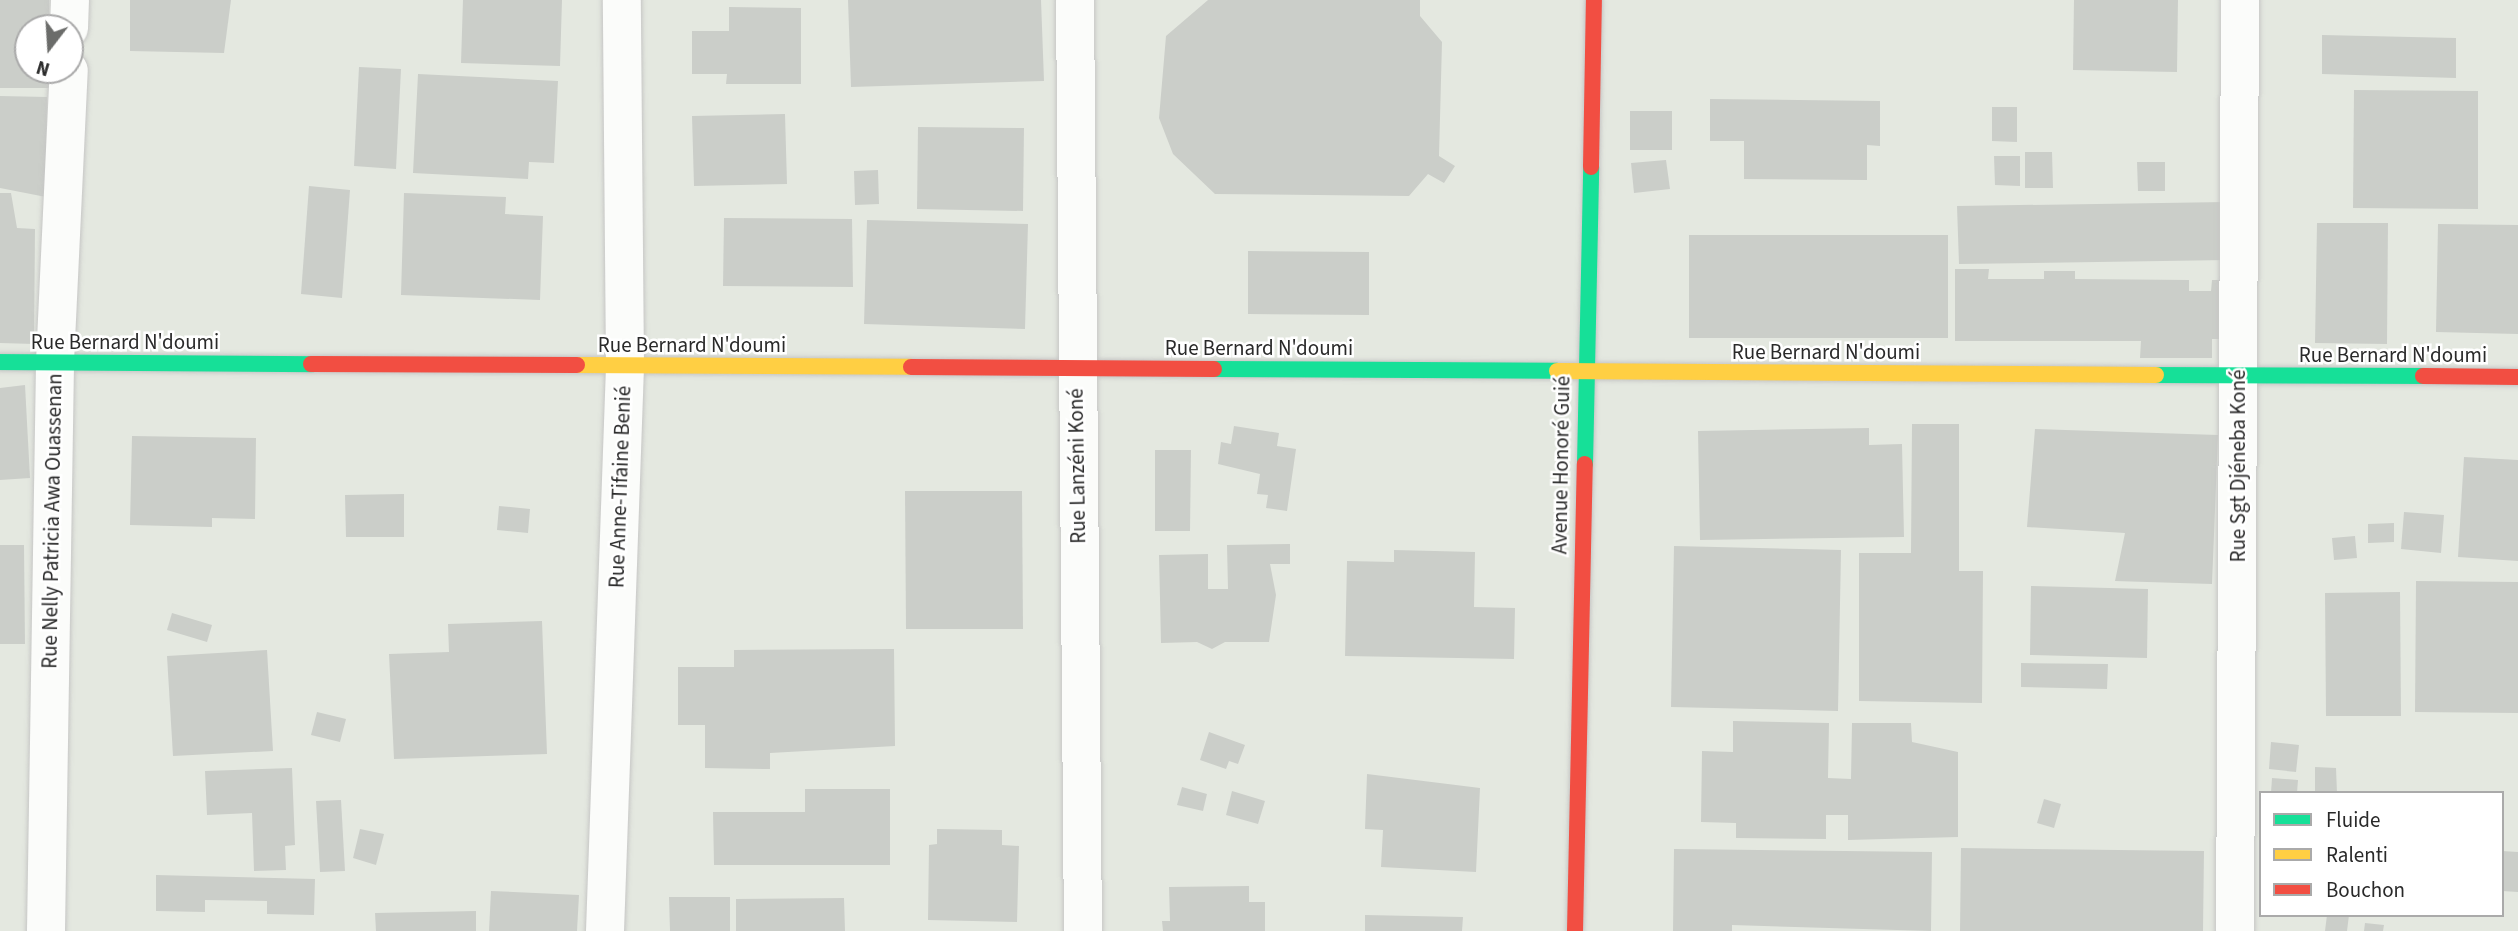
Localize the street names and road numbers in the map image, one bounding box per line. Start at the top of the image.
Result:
street label: Rue Bernard N'doumi [31,329,219,355]
street label: Rue Bernard N'doumi [598,332,786,358]
street label: Rue Bernard N'doumi [1165,335,1353,361]
street label: Rue Bernard N'doumi [1732,339,1920,365]
street label: Rue Bernard N'doumi [2299,342,2487,368]
street label: Rue Sgt Djéneba Koné [2225,370,2251,562]
street label: Rue Nelly Patricia Awa Ouassenan [37,373,67,669]
street label: Avenue Honoré Guié [1547,376,1575,554]
street label: Rue Anne-Tifaine Benié [604,385,636,589]
street label: Rue Lanzéni Koné [1063,388,1091,544]

